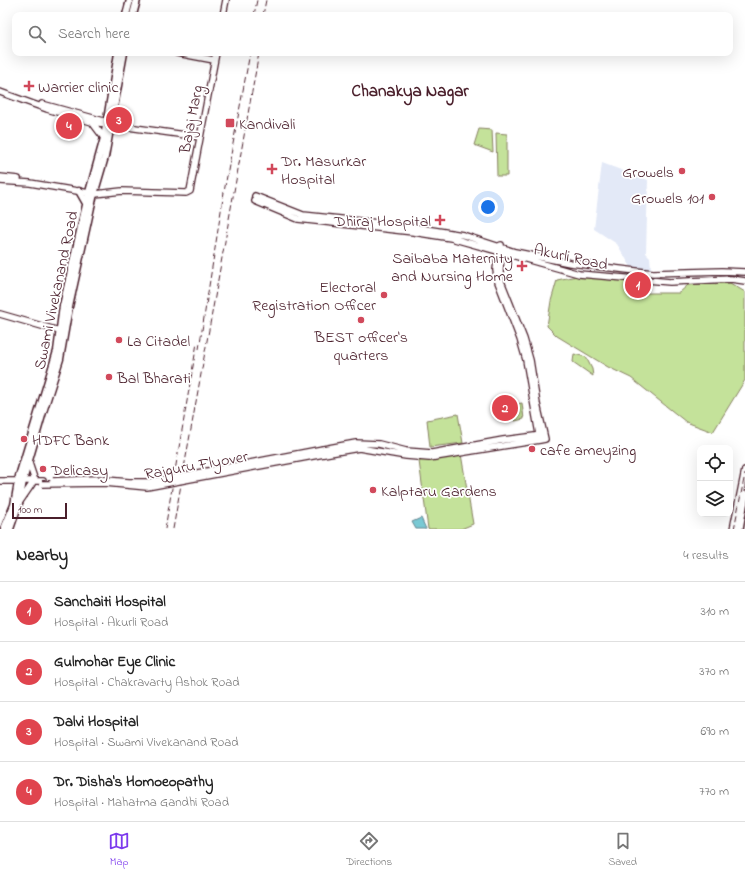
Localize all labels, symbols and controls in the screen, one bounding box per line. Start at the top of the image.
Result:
search box [12,12,733,56]
icon: search [26,23,48,45]
text: Search here [58,23,130,45]
place label: Warrier clinic [38,76,119,100]
district label: Chanakya Nagar [351,79,469,106]
marker: Warrier clinic [23,80,35,92]
street label: Bajaj Marg [173,83,210,157]
pin: 3 [106,105,132,135]
pin: 4 [56,111,82,141]
place label: Kandivali [239,113,296,137]
marker: Kandivali [224,117,236,129]
place label: Dr. Masurkar Hospital [280,150,366,192]
place label: Growels [622,161,674,185]
marker: Dr. Masurkar Hospital [266,163,278,175]
marker: Growels [677,166,687,176]
place label: Growels 101 [631,187,704,211]
marker: Growels 101 [707,192,717,202]
your location [478,197,498,217]
street label: Swami Vivekanand Road [28,209,85,372]
place label: Dhiraj Hospital [333,210,431,234]
marker: Dhiraj Hospital [434,214,446,226]
street label: Akurli Road [531,238,610,278]
place label: Saibaba Maternity and Nursing Home [391,247,514,289]
marker: Saibaba Maternity and Nursing Home [516,260,528,272]
pin: 1 [625,270,651,300]
place label: Electoral Registration Officer [252,276,376,318]
marker: Electoral Registration Officer [379,290,389,300]
marker: BEST officer's quarters [356,315,366,325]
place label: BEST officer's quarters [313,326,408,368]
place label: La Citadel [127,330,190,354]
marker: La Citadel [114,335,124,345]
place label: Bal Bharati [116,367,191,391]
marker: Bal Bharati [104,372,114,382]
pin: 2 [492,393,518,423]
place label: HDFC Bank [32,429,110,453]
marker: HDFC Bank [19,434,29,444]
place label: cafe ameyzing [540,439,636,463]
marker: cafe ameyzing [527,444,537,454]
street label: Rajguru Flyover [143,445,250,487]
map controls [697,445,733,517]
button: locate [697,445,733,481]
place label: Delicasy [50,459,108,483]
marker: Delicasy [38,464,48,474]
place label: Kalptaru Gardens [381,480,497,504]
button: layers [697,481,733,517]
marker: Kalptaru Gardens [368,485,378,495]
scale bar [12,501,67,520]
text: 100 m [18,502,42,518]
text: Nearby [16,543,68,568]
text: 4 results [683,546,729,565]
text: Sanchaiti Hospital [54,591,166,613]
text: 1 [27,602,31,621]
text: 310 m [701,602,729,621]
text: Hospital · Akurli Road [54,613,168,632]
text: Gulmohar Eye Clinic [54,651,175,673]
text: 2 [26,662,32,681]
text: 370 m [699,662,729,681]
text: Hospital · Chakravarty Ashok Road [54,673,240,692]
text: Dalvi Hospital [54,711,139,733]
text: 3 [26,722,32,741]
text: 690 m [700,722,729,741]
text: Hospital · Swami Vivekanand Road [54,733,238,752]
text: Dr. Disha's Homoeopathy [54,771,213,793]
text: 4 [26,782,32,801]
text: 770 m [699,782,729,801]
text: Hospital · Mahatma Gandhi Road [54,793,229,812]
tab: Map [108,830,130,870]
tab: Directions [346,830,392,870]
tab: Saved [608,830,637,870]

